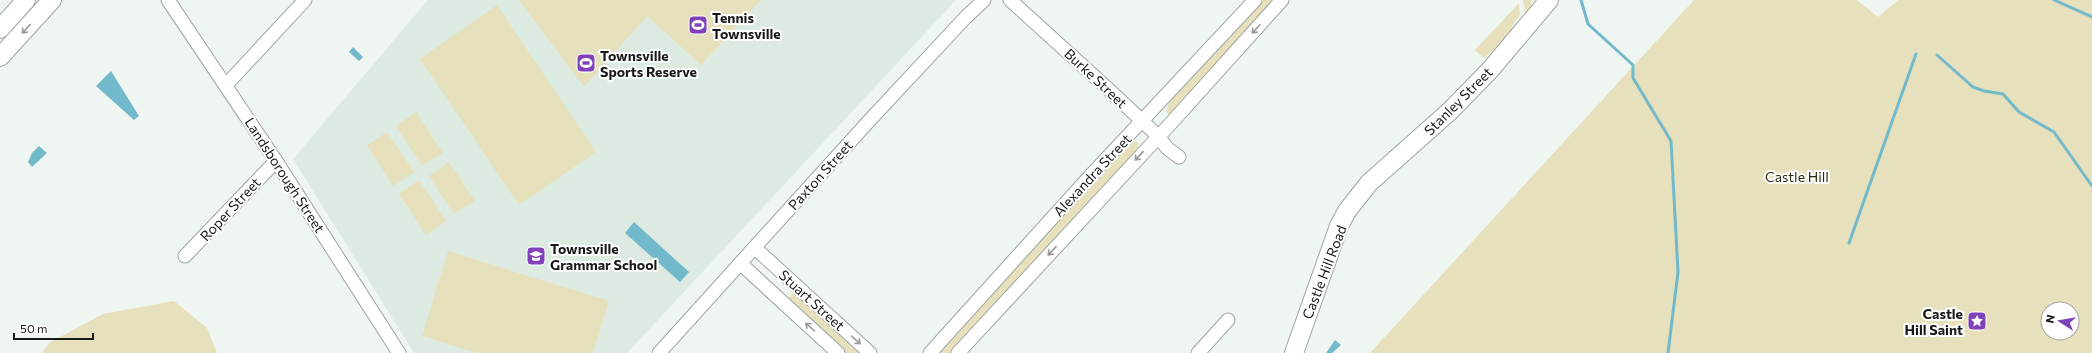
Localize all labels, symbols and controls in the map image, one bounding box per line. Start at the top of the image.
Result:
place label: Tennis Townsville [712,9,781,42]
sports icon: Tennis Townsville [687,14,709,36]
one-way arrow [21,24,31,34]
one-way arrow [1251,24,1260,34]
street label: Burke Street [1061,45,1131,111]
place label: Townsville Sports Reserve [600,47,697,80]
sports icon: Townsville Sports Reserve [575,52,597,74]
street label: Stanley Street [1420,63,1496,139]
street label: Landsborough Street [241,114,329,236]
street label: Alexandra Street [1049,130,1135,220]
street label: Paxton Street [784,136,856,213]
one-way arrow [1135,150,1144,161]
park label: Castle Hill [1765,168,1829,185]
street label: Roper Street [196,173,264,244]
street label: Castle Hill Road [1298,223,1350,321]
place label: Townsville Grammar School [550,240,657,273]
school or university icon: Townsville Grammar School [525,245,547,267]
one-way arrow [1047,246,1056,257]
street label: Stuart Street [776,266,849,334]
north arrow [2040,301,2080,341]
place label: Castle Hill Saint [1905,305,1963,338]
place icon: Castle Hill Saint [1966,310,1988,332]
text: N [2043,313,2057,324]
scale bar [14,315,93,341]
text: 50 m [20,321,48,335]
one-way arrow [804,322,815,331]
one-way arrow [851,335,861,345]

